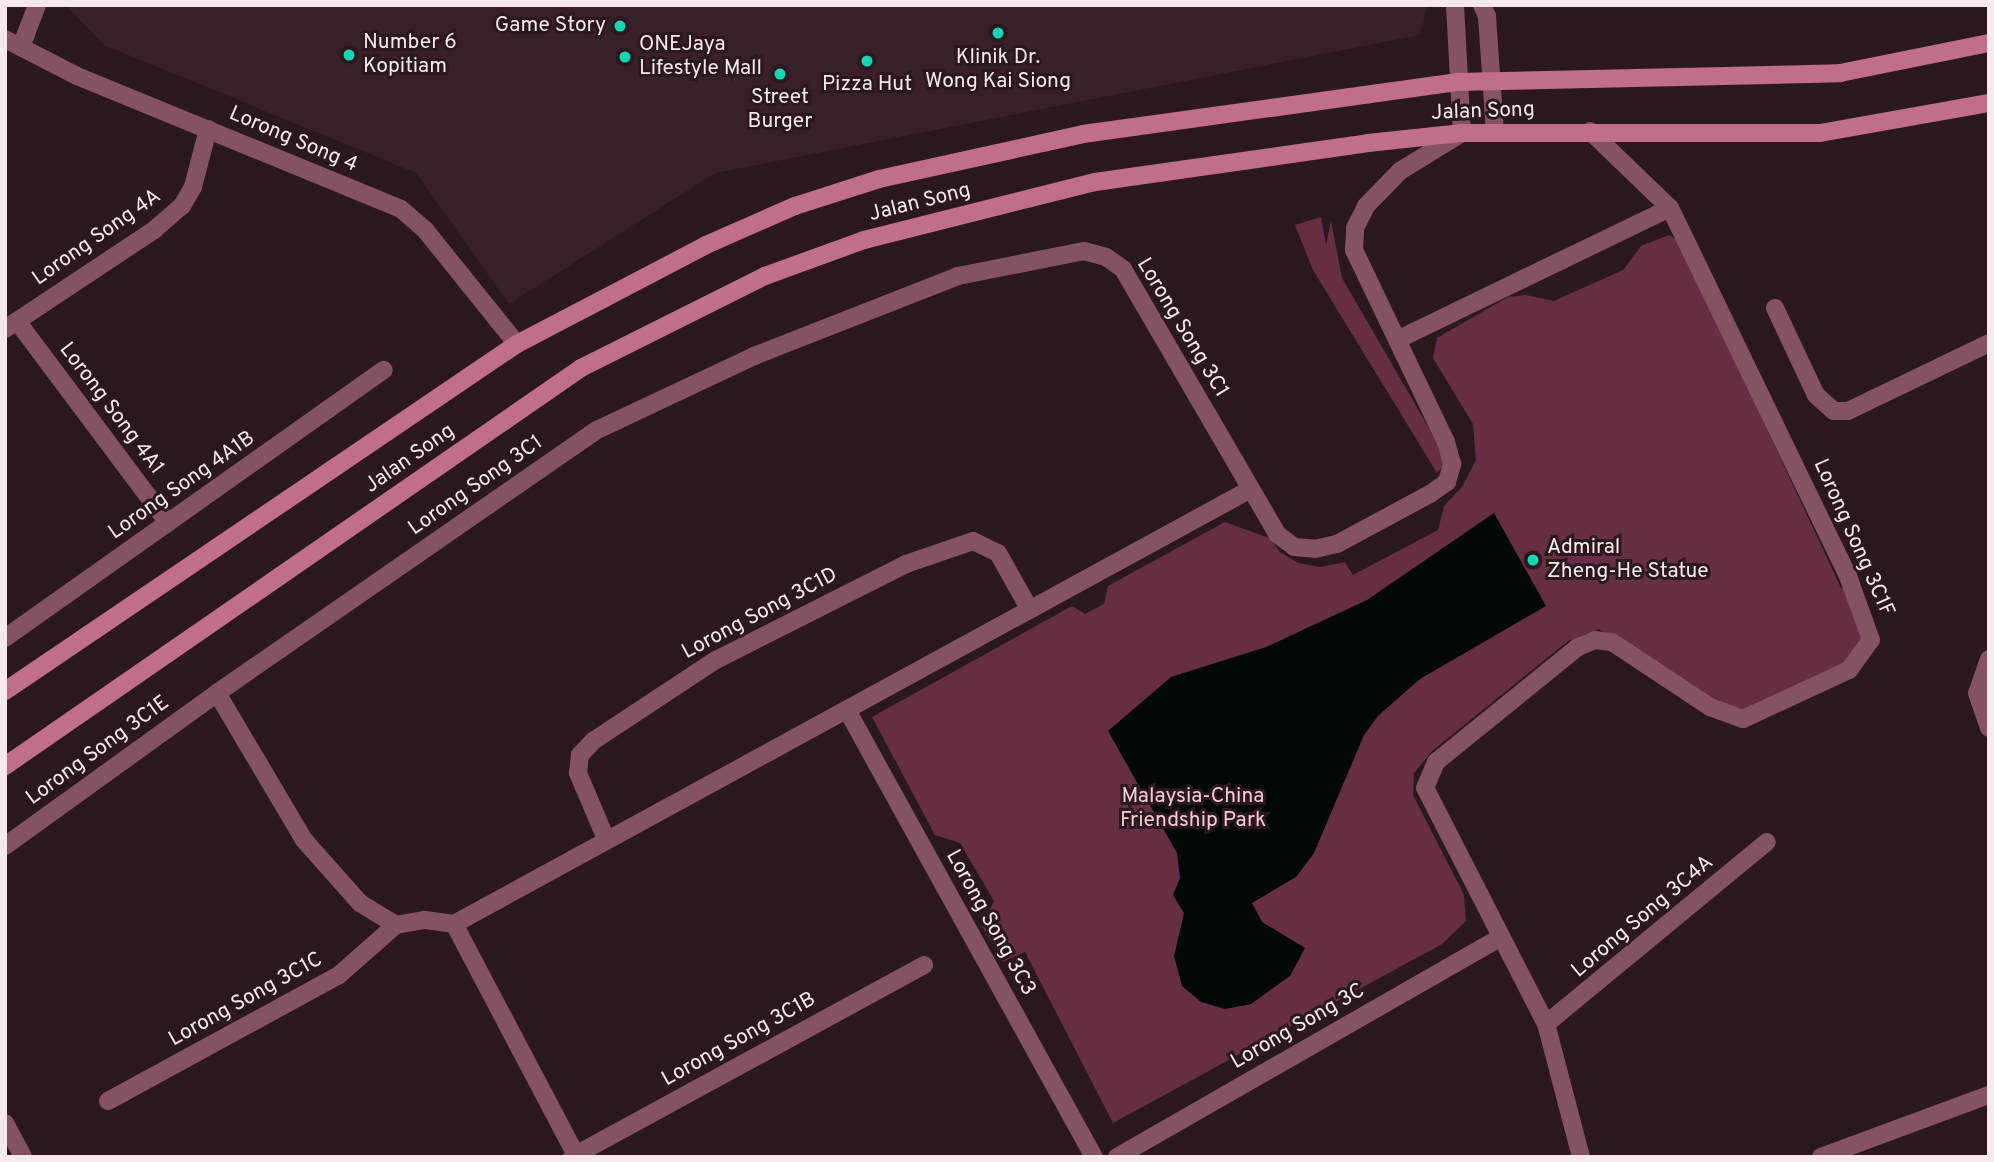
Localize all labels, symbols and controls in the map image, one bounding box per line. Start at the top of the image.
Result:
place label: Game Story [495,13,606,39]
marker: Game Story [612,18,628,34]
marker: Klinik Dr. Wong Kai Siong [988,23,1008,43]
place label: Number 6 Kopitiam [363,30,457,80]
place label: ONEJaya Lifestyle Mall [639,32,762,82]
place label: Klinik Dr. Wong Kai Siong [925,45,1071,95]
marker: Number 6 Kopitiam [341,47,357,63]
marker: ONEJaya Lifestyle Mall [617,49,633,65]
marker: Pizza Hut [859,53,875,69]
marker: Street Burger [772,66,788,82]
place label: Pizza Hut [822,72,912,98]
place label: Street Burger [748,85,812,135]
street label: Jalan Song [1431,98,1535,126]
street label: Lorong Song 4 [225,102,361,178]
street label: Jalan Song [867,178,973,228]
street label: Lorong Song 4A [28,184,166,292]
street label: Lorong Song 3C1 [1130,254,1234,402]
street label: Lorong Song 4A1 [53,338,169,480]
street label: Jalan Song [360,419,460,499]
street label: Lorong Song 4A1B [104,426,260,546]
street label: Lorong Song 3C1 [404,430,548,542]
street label: Lorong Song 3C1F [1807,455,1899,621]
place label: Admiral Zheng-He Statue [1547,535,1709,585]
marker: Admiral Zheng-He Statue [1525,552,1541,568]
street label: Lorong Song 3C1D [678,562,842,666]
street label: Lorong Song 3C1E [22,691,174,811]
park label: Malaysia-China Friendship Park [1120,784,1266,834]
street label: Lorong Song 3C3 [939,846,1041,1000]
street label: Lorong Song 3C4A [1567,850,1719,984]
street label: Lorong Song 3C1C [165,947,327,1053]
street label: Lorong Song 3C [1227,979,1369,1075]
street label: Lorong Song 3C1B [658,987,820,1093]

